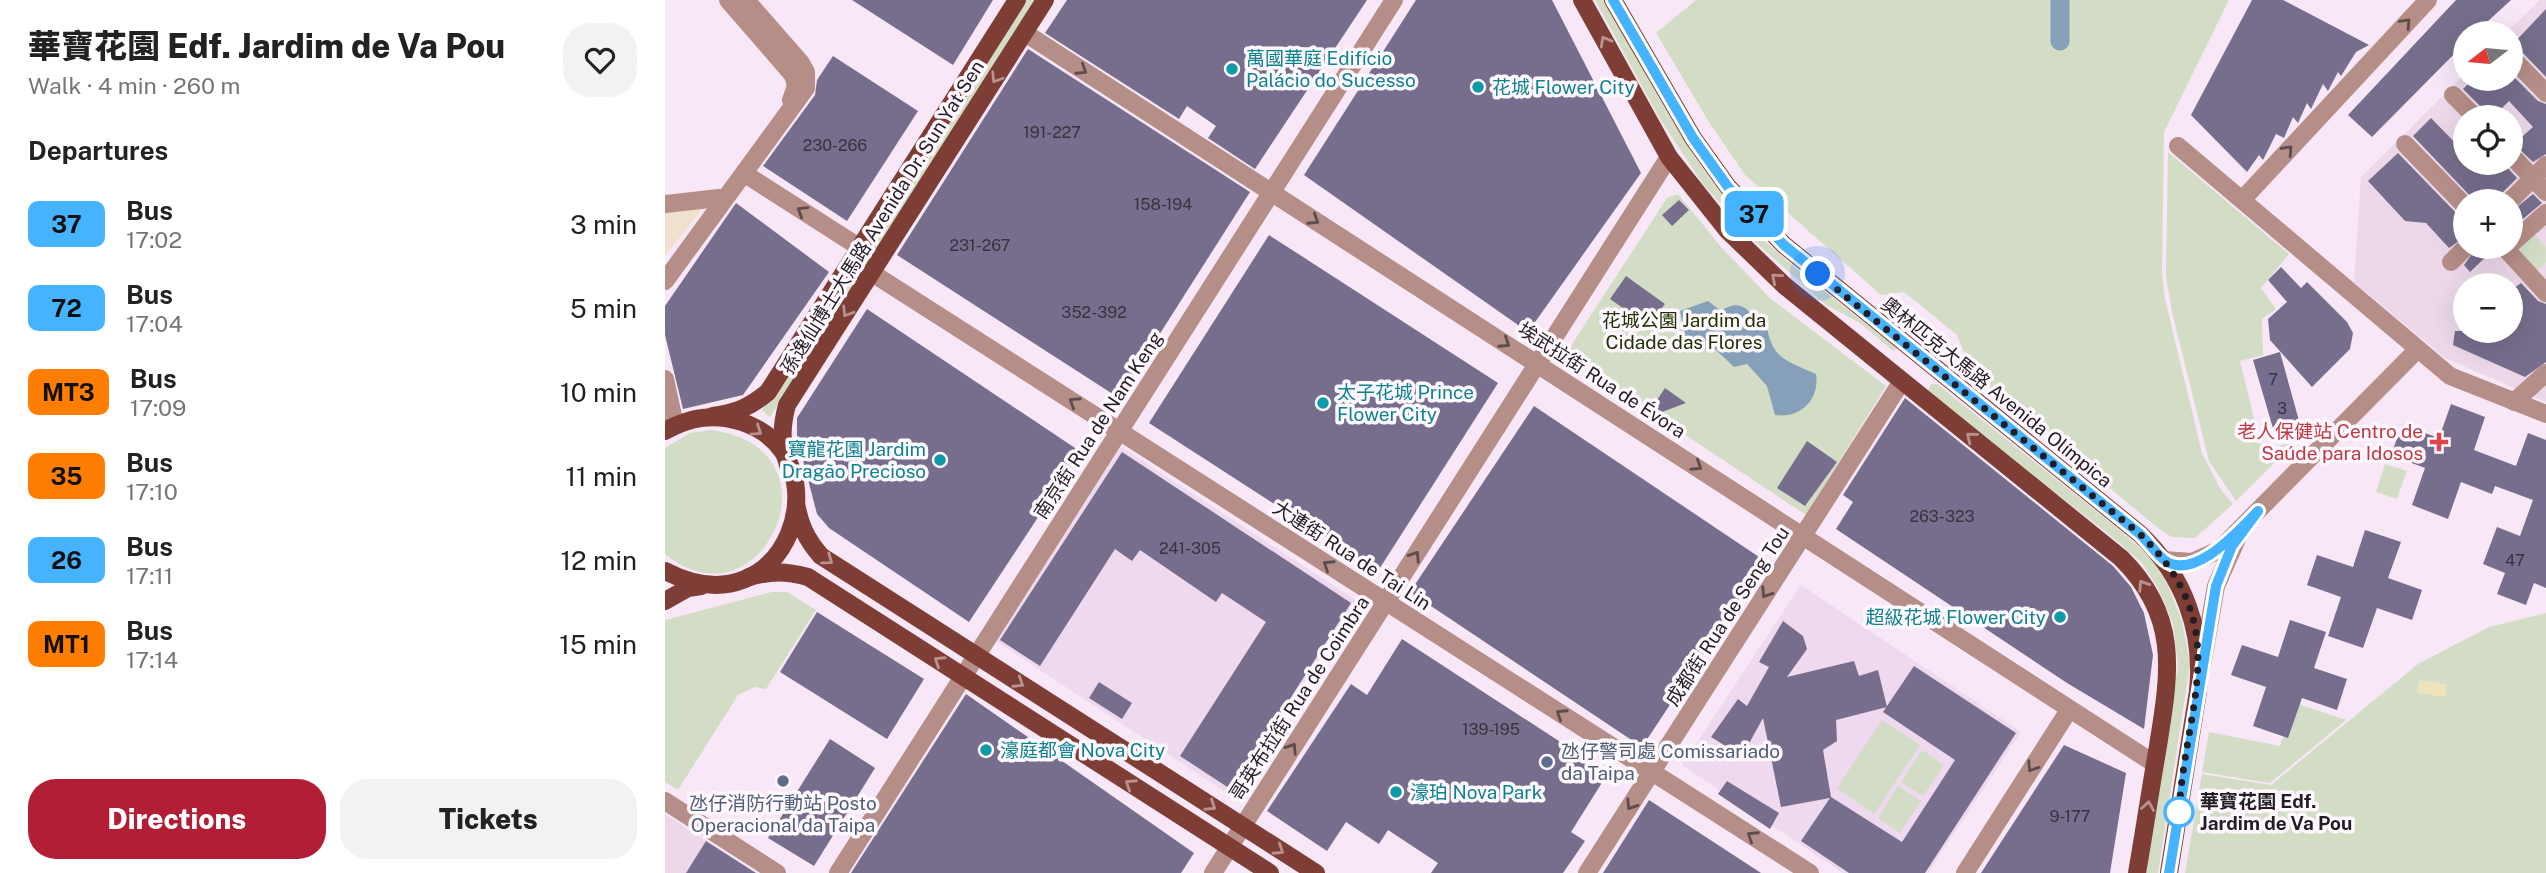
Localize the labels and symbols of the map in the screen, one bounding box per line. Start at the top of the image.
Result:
one-way arrow [2398,18,2410,31]
north arrow [2453,21,2523,91]
one-way arrow [1599,36,1613,49]
place label: 萬國華庭 Edifício Palácio do Sucesso [1246,47,1416,91]
street label: 孫逸仙博士大馬路 Avenida Dr. Sun Yat Sen [776,56,988,378]
one-way arrow [1074,61,1087,74]
marker: 萬國華庭 Edifício Palácio do Sucesso [1224,61,1240,77]
one-way arrow [991,71,1004,84]
place label: 花城 Flower City [1492,76,1635,98]
marker: 花城 Flower City [1470,79,1486,95]
house number: 191-227 [1023,123,1081,142]
house number: 230-266 [803,136,867,155]
one-way arrow [2280,146,2293,159]
line badge: 37 [1723,191,1785,237]
house number: 158-194 [1134,195,1192,214]
one-way arrow [797,206,810,219]
one-way arrow [1306,211,1319,224]
house number: 231-267 [950,236,1010,255]
your location [1800,256,1835,291]
one-way arrow [1771,274,1784,286]
street label: 奧林匹克大馬路 Avenida Olímpica [1878,292,2116,492]
house number: 352-392 [1061,303,1127,322]
one-way arrow [843,304,856,317]
park label: 花城公園 Jardim da Cidade das Flores [1602,309,1766,353]
street label: 埃武拉街 Rua de Évora [1514,318,1690,442]
street label: 南京街 Rua de Nam Keng [1029,327,1167,523]
one-way arrow [1498,335,1511,348]
house number: 7 [2268,370,2278,389]
place label: 太子花城 Prince Flower City [1337,381,1474,425]
marker: 太子花城 Prince Flower City [1315,395,1331,411]
one-way arrow [1069,398,1082,411]
house number: 3 [2277,399,2287,418]
place label: 老人保健站 Centro de Saúde para Idosos [2237,420,2423,464]
one-way arrow [749,422,762,435]
marker: 老人保健站 Centro de Saúde para Idosos [2429,432,2449,452]
one-way arrow [1967,433,1980,445]
place label: 寶龍花園 Jardim Dragão Precioso [782,438,926,482]
marker: 寶龍花園 Jardim Dragão Precioso [932,452,948,468]
one-way arrow [1689,457,1702,470]
street label: 大連街 Rua de Tai Lin [1269,496,1435,614]
house number: 263-323 [1909,507,1975,526]
street label: 成都街 Rua de Seng Tou [1661,522,1793,710]
house number: 241-305 [1159,539,1221,558]
one-way arrow [1406,551,1419,564]
house number: 47 [2505,551,2525,570]
one-way arrow [820,552,833,564]
one-way arrow [1322,560,1335,573]
one-way arrow [2139,580,2152,593]
one-way arrow [1762,585,1775,598]
street label: 哥英布拉街 Rua de Coimbra [1225,592,1373,804]
place label: 超級花城 Flower City [1865,606,2046,628]
marker: 超級花城 Flower City [2052,609,2068,625]
one-way arrow [933,656,946,669]
one-way arrow [1011,675,1024,687]
one-way arrow [1555,709,1568,722]
house number: 139-195 [1462,720,1520,739]
place label: 濠庭都會 Nova City [1000,739,1165,761]
place label: 氹仔警司處 Comissariado da Taipa [1561,740,1780,784]
marker: 濠庭都會 Nova City [978,742,994,758]
one-way arrow [1284,743,1297,756]
marker: 氹仔警司處 Comissariado da Taipa [1539,754,1555,770]
one-way arrow [2028,760,2041,773]
marker: 氹仔消防行動站 Posto Operacional da Taipa [775,773,791,789]
one-way arrow [1125,779,1138,792]
place label: 濠珀 Nova Park [1410,781,1543,803]
marker: 濠珀 Nova Park [1388,784,1404,800]
place label: 華寶花園 Edf. Jardim de Va Pou [2200,790,2352,834]
place label: 氹仔消防行動站 Posto Operacional da Taipa [689,792,877,836]
one-way arrow [1203,797,1216,810]
marker: 華寶花園 Edf. Jardim de Va Pou [2164,797,2194,827]
one-way arrow [1626,798,1639,811]
one-way arrow [2140,800,2155,812]
house number: 9-177 [2050,807,2090,826]
one-way arrow [1747,832,1760,845]
one-way arrow [1271,841,1284,854]

